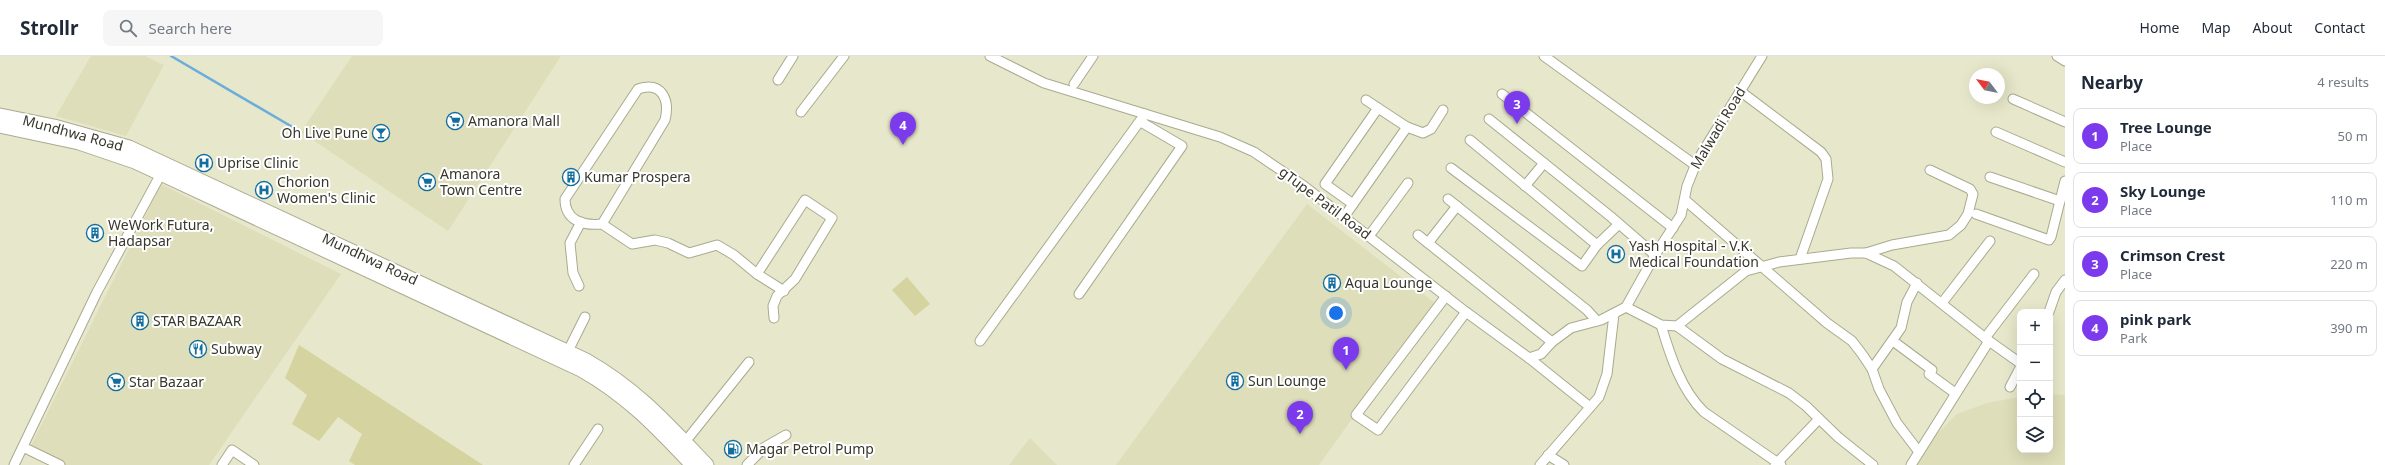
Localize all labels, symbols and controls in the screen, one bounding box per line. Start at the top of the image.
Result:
search box [103,10,383,46]
text: Strollr [20,15,79,41]
icon: search [117,17,139,39]
text: Search here [149,18,232,38]
text: Home [2140,18,2179,37]
text: Map [2201,18,2231,37]
text: About [2253,18,2292,37]
text: Contact [2314,18,2365,37]
north arrow [1969,68,2005,104]
text: Nearby [2081,71,2143,94]
text: 4 results [2317,73,2369,91]
street label: Malwadi Road [1686,83,1750,172]
pin: 3 [1504,91,1530,124]
street label: Mundhwa Road [21,110,126,155]
supermarket icon: Amanora Mall [445,111,465,131]
place label: Amanora Mall [468,111,560,130]
pin: 4 [890,112,916,145]
text: Tree Lounge [2120,117,2212,137]
place label: Oh Live Pune [282,123,368,142]
bar icon: Oh Live Pune [371,123,391,143]
text: 1 [2091,127,2099,145]
text: 50 m [2338,127,2368,145]
text: Place [2120,137,2152,155]
hospital icon: Uprise Clinic [194,153,214,173]
place label: Uprise Clinic [217,153,299,172]
street label: gTupe Patil Road [1276,162,1375,243]
place label: Amanora Town Centre [440,164,522,199]
building icon: Kumar Prospera [561,167,581,187]
place label: Kumar Prospera [584,167,691,186]
place label: Chorion Women's Clinic [277,172,376,207]
supermarket icon: Amanora Town Centre [417,172,437,192]
hospital icon: Chorion Women's Clinic [254,180,274,200]
text: Sky Lounge [2120,181,2206,201]
text: 2 [2091,191,2099,209]
text: 110 m [2330,191,2368,209]
text: Place [2120,201,2152,219]
place label: WeWork Futura, Hadapsar [108,215,213,250]
building icon: WeWork Futura, Hadapsar [85,223,105,243]
street label: Mundhwa Road [319,228,421,289]
place label: Yash Hospital - V.K. Medical Foundation [1629,236,1759,271]
hospital icon: Yash Hospital - V.K. Medical Foundation [1606,244,1626,264]
text: Crimson Crest [2120,245,2225,265]
text: 3 [2091,255,2099,273]
text: 220 m [2330,255,2368,273]
text: Place [2120,265,2152,283]
building icon: Aqua Lounge [1322,273,1342,293]
place label: Aqua Lounge [1345,273,1432,292]
your location [1326,303,1346,323]
map controls [2017,309,2053,453]
button: + [2017,309,2053,345]
text: pink park [2120,309,2191,329]
building icon: STAR BAZAAR [130,311,150,331]
place label: STAR BAZAAR [153,311,242,330]
text: 4 [2091,319,2099,337]
text: 390 m [2330,319,2368,337]
text: Park [2120,329,2147,347]
pin: 1 [1333,337,1359,370]
restaurant icon: Subway [188,339,208,359]
place label: Subway [211,339,263,358]
button: − [2017,345,2053,381]
building icon: Sun Lounge [1225,371,1245,391]
place label: Sun Lounge [1248,371,1326,390]
supermarket icon: Star Bazaar [106,372,126,392]
place label: Star Bazaar [129,372,204,391]
button: locate [2017,381,2053,417]
pin: 2 [1287,401,1313,434]
button: layers [2017,417,2053,453]
fuel station icon: Magar Petrol Pump [723,439,743,459]
place label: Magar Petrol Pump [746,439,874,458]

